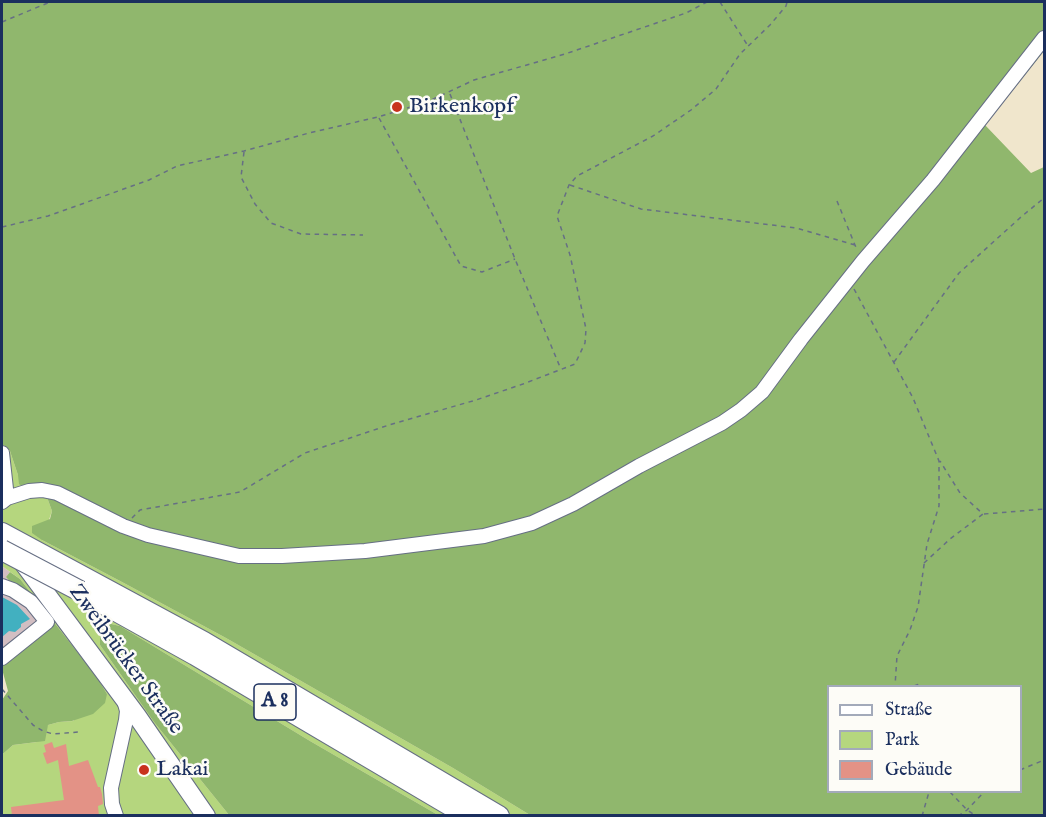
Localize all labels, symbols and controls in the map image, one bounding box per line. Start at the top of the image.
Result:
place label: Birkenkopf [409,94,514,120]
marker: Birkenkopf [390,100,404,114]
street label: Zweibrücker Straße [62,580,188,740]
road number: A 8 [254,684,296,720]
legend [827,685,1022,793]
text: Straße [885,699,932,722]
text: Park [885,729,919,752]
place label: Lakai [156,757,208,783]
text: Gebäude [885,759,952,782]
marker: Lakai [137,763,151,777]

